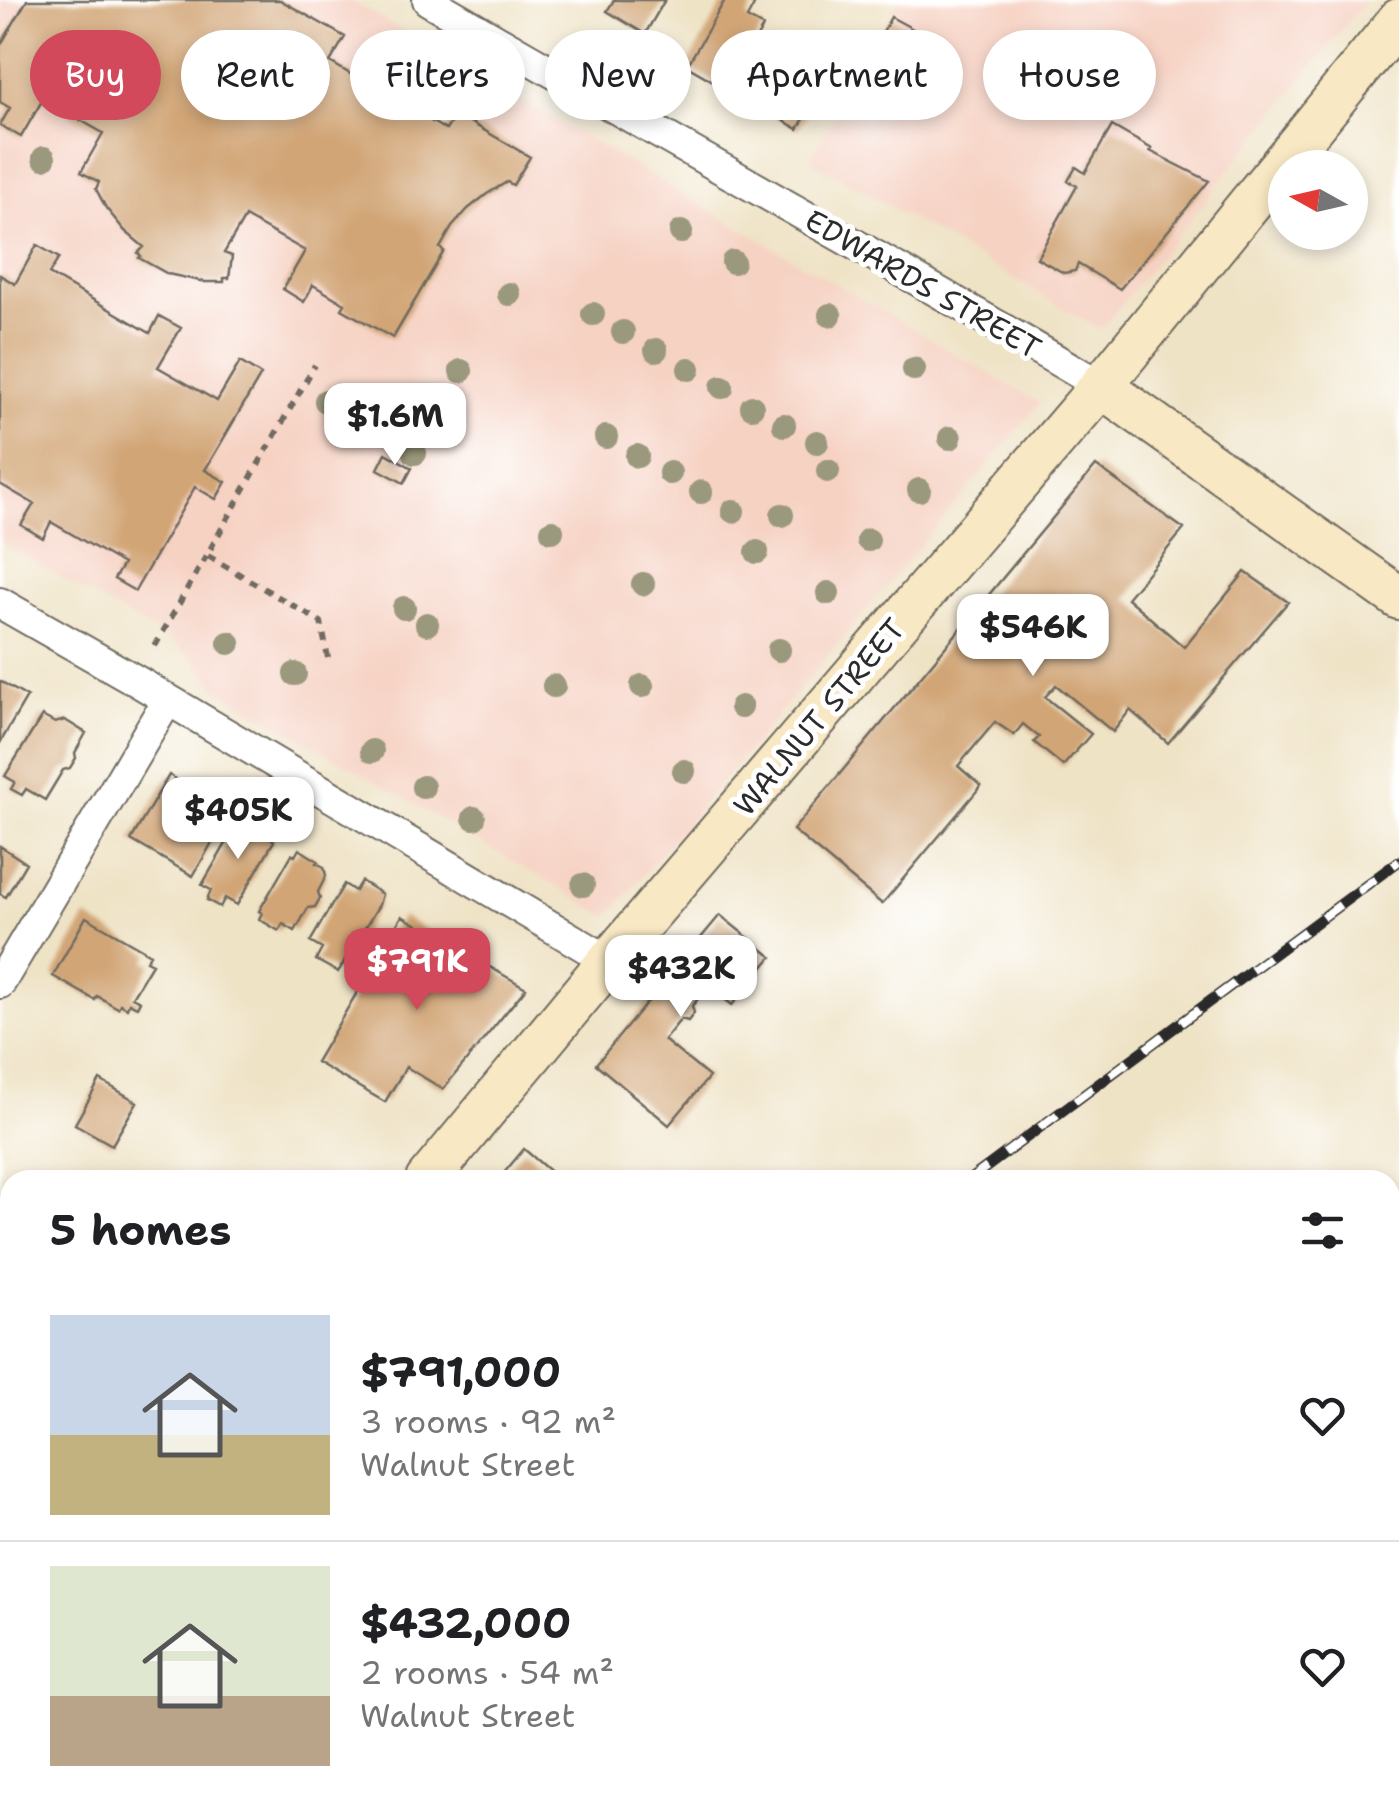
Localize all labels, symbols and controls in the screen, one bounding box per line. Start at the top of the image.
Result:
chip: Buy [30,30,161,120]
chip: Rent [181,30,330,120]
chip: Filters [350,30,525,120]
chip: New [545,30,691,120]
chip: Apartment [711,30,963,120]
chip: House [983,30,1156,120]
north arrow [1268,150,1368,250]
map controls [1268,150,1368,250]
street label: EDWARDS STREET [797,200,1049,368]
pin: $1.6M [325,383,465,468]
text: $1.6M [346,394,444,437]
pin: $546K [963,594,1103,679]
text: $546K [979,605,1087,648]
street label: WALNUT STREET [724,609,914,825]
pin: $405K [168,777,308,862]
text: $405K [184,788,292,831]
pin: $791K [347,928,487,1013]
pin: $432K [611,935,751,1020]
text: $791K [366,939,468,982]
text: $432K [627,946,735,989]
text: 5 homes [50,1202,231,1258]
icon: filters [1295,1203,1350,1258]
text: $791,000 [360,1344,561,1400]
icon: home [130,1355,250,1475]
icon: heart [1295,1388,1350,1443]
text: 3 rooms · 92 m² [360,1400,616,1443]
text: Walnut Street [360,1443,575,1486]
text: $432,000 [360,1595,571,1651]
icon: home [130,1606,250,1726]
icon: heart [1295,1639,1350,1694]
text: 2 rooms · 54 m² [360,1651,614,1694]
text: Walnut Street [360,1694,575,1737]

